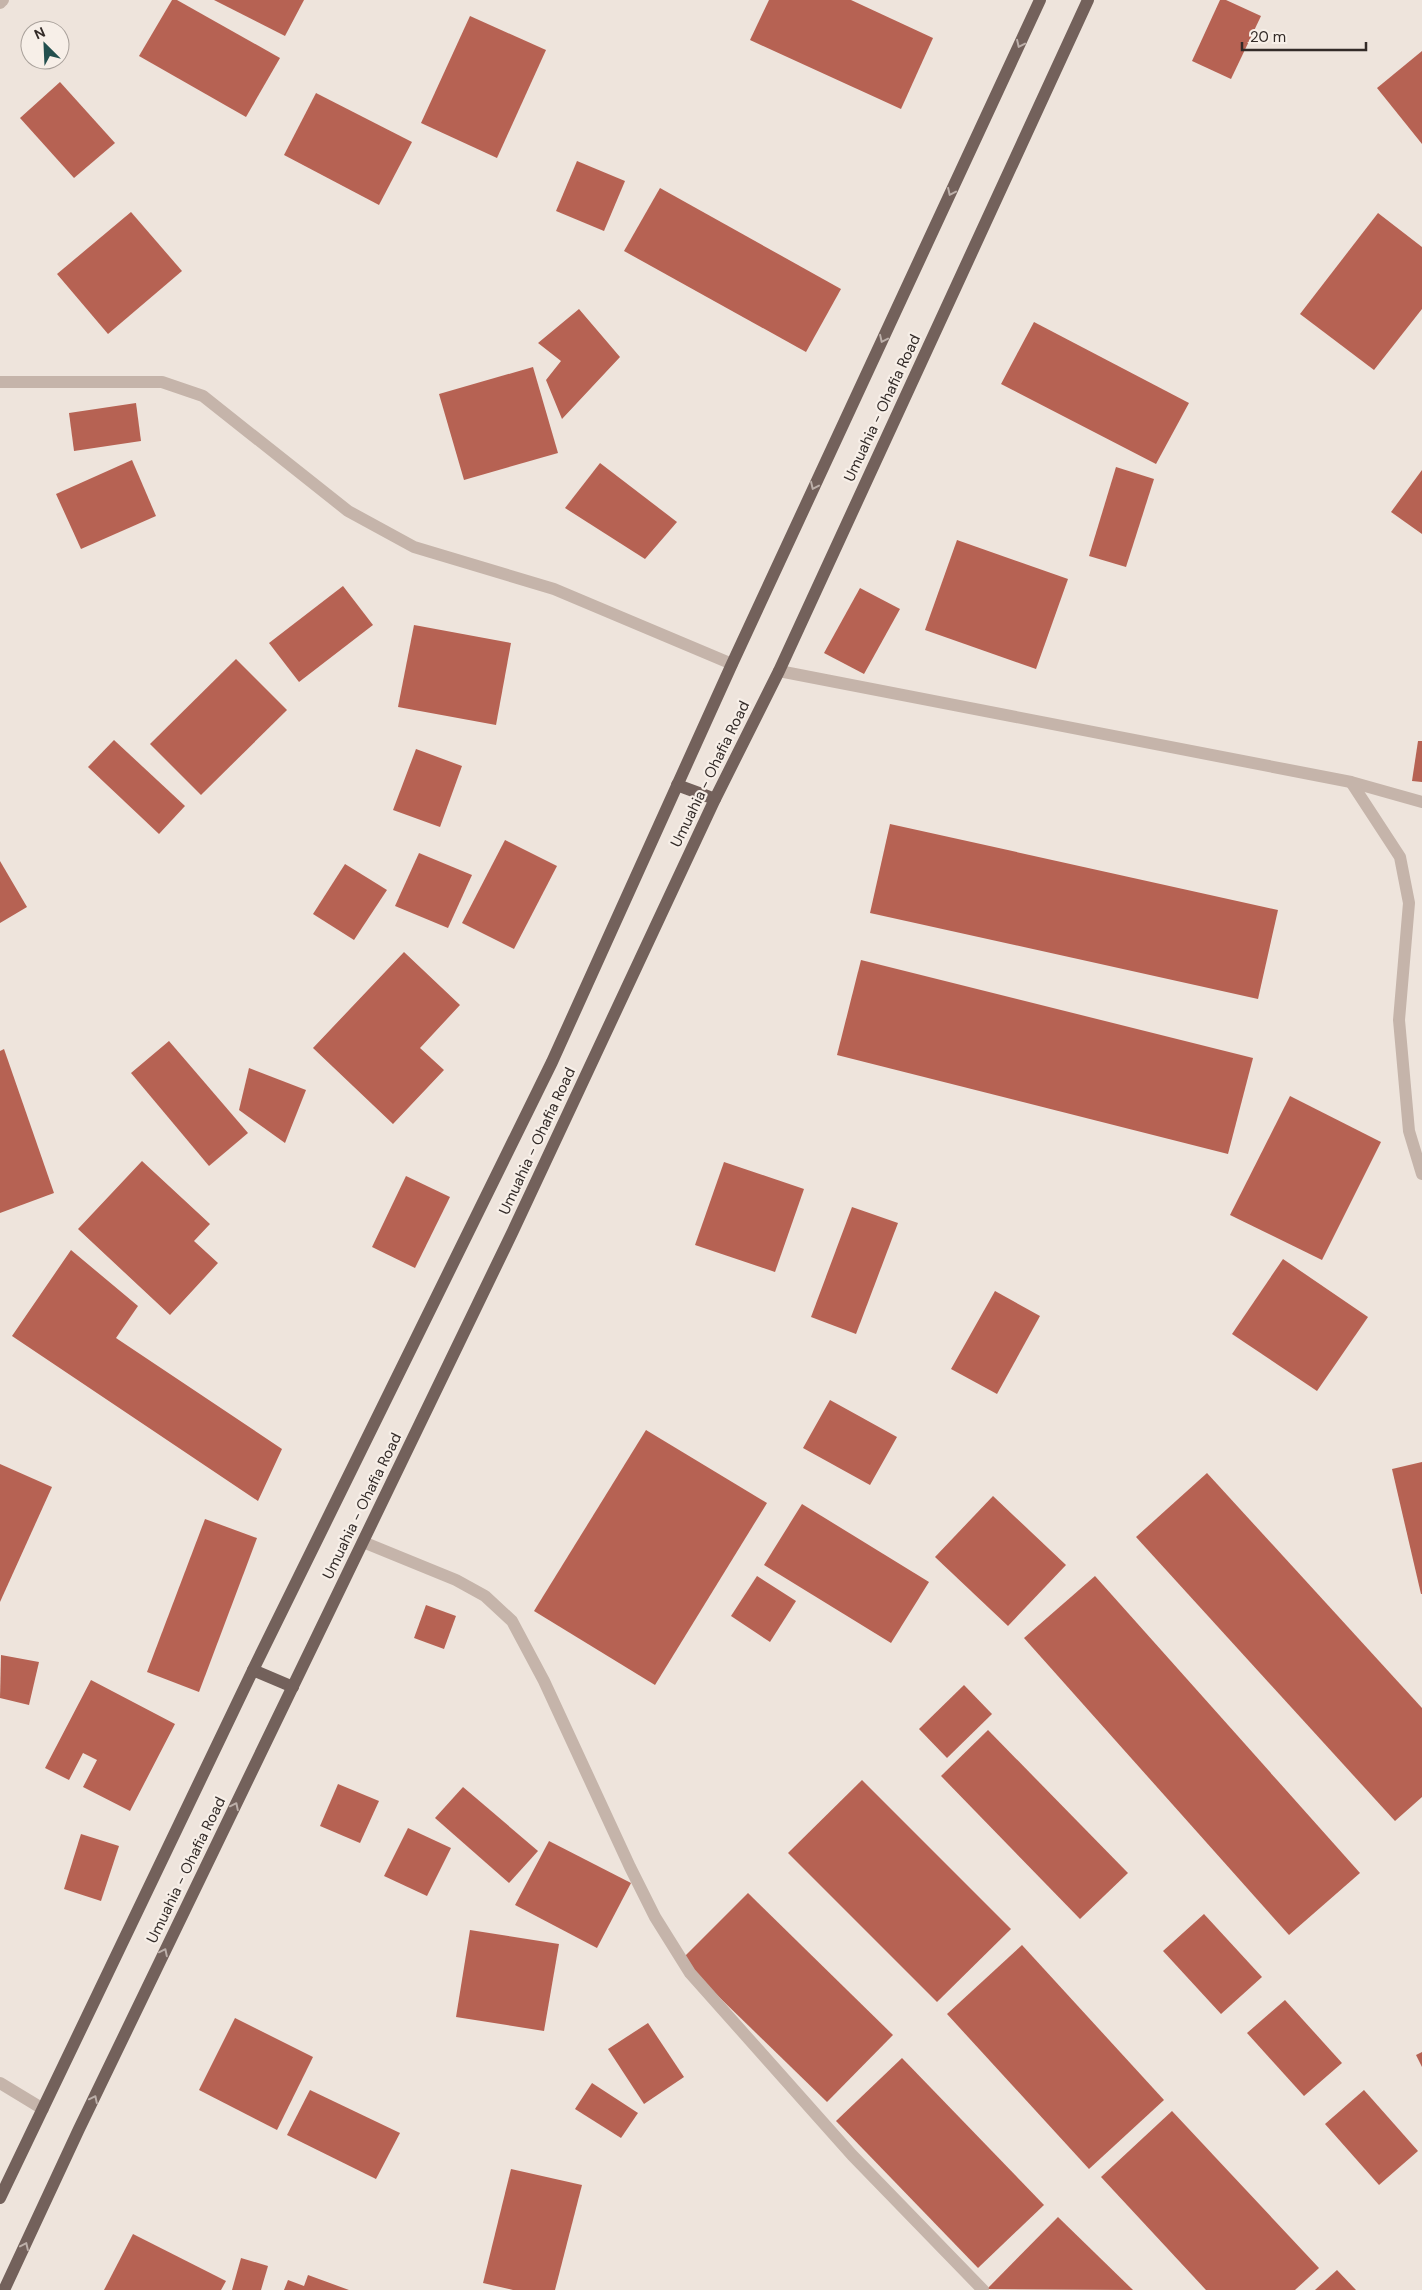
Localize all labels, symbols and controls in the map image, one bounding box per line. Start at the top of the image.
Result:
north arrow [20,20,70,70]
scale bar [1242,20,1366,52]
text: N [31,23,48,43]
text: 20 m [1250,27,1286,47]
one-way arrow [1015,39,1026,48]
one-way arrow [947,187,957,196]
street label: Umuahia - Ohafia Road [839,331,925,485]
one-way arrow [878,334,889,343]
one-way arrow [810,481,821,490]
street label: Umuahia - Ohafia Road [666,698,754,850]
street label: Umuahia - Ohafia Road [494,1064,580,1218]
street label: Umuahia - Ohafia Road [318,1430,406,1582]
street label: Umuahia - Ohafia Road [142,1794,230,1946]
one-way arrow [229,1802,239,1811]
one-way arrow [158,1948,169,1957]
one-way arrow [88,2095,98,2104]
one-way arrow [19,2242,29,2251]

